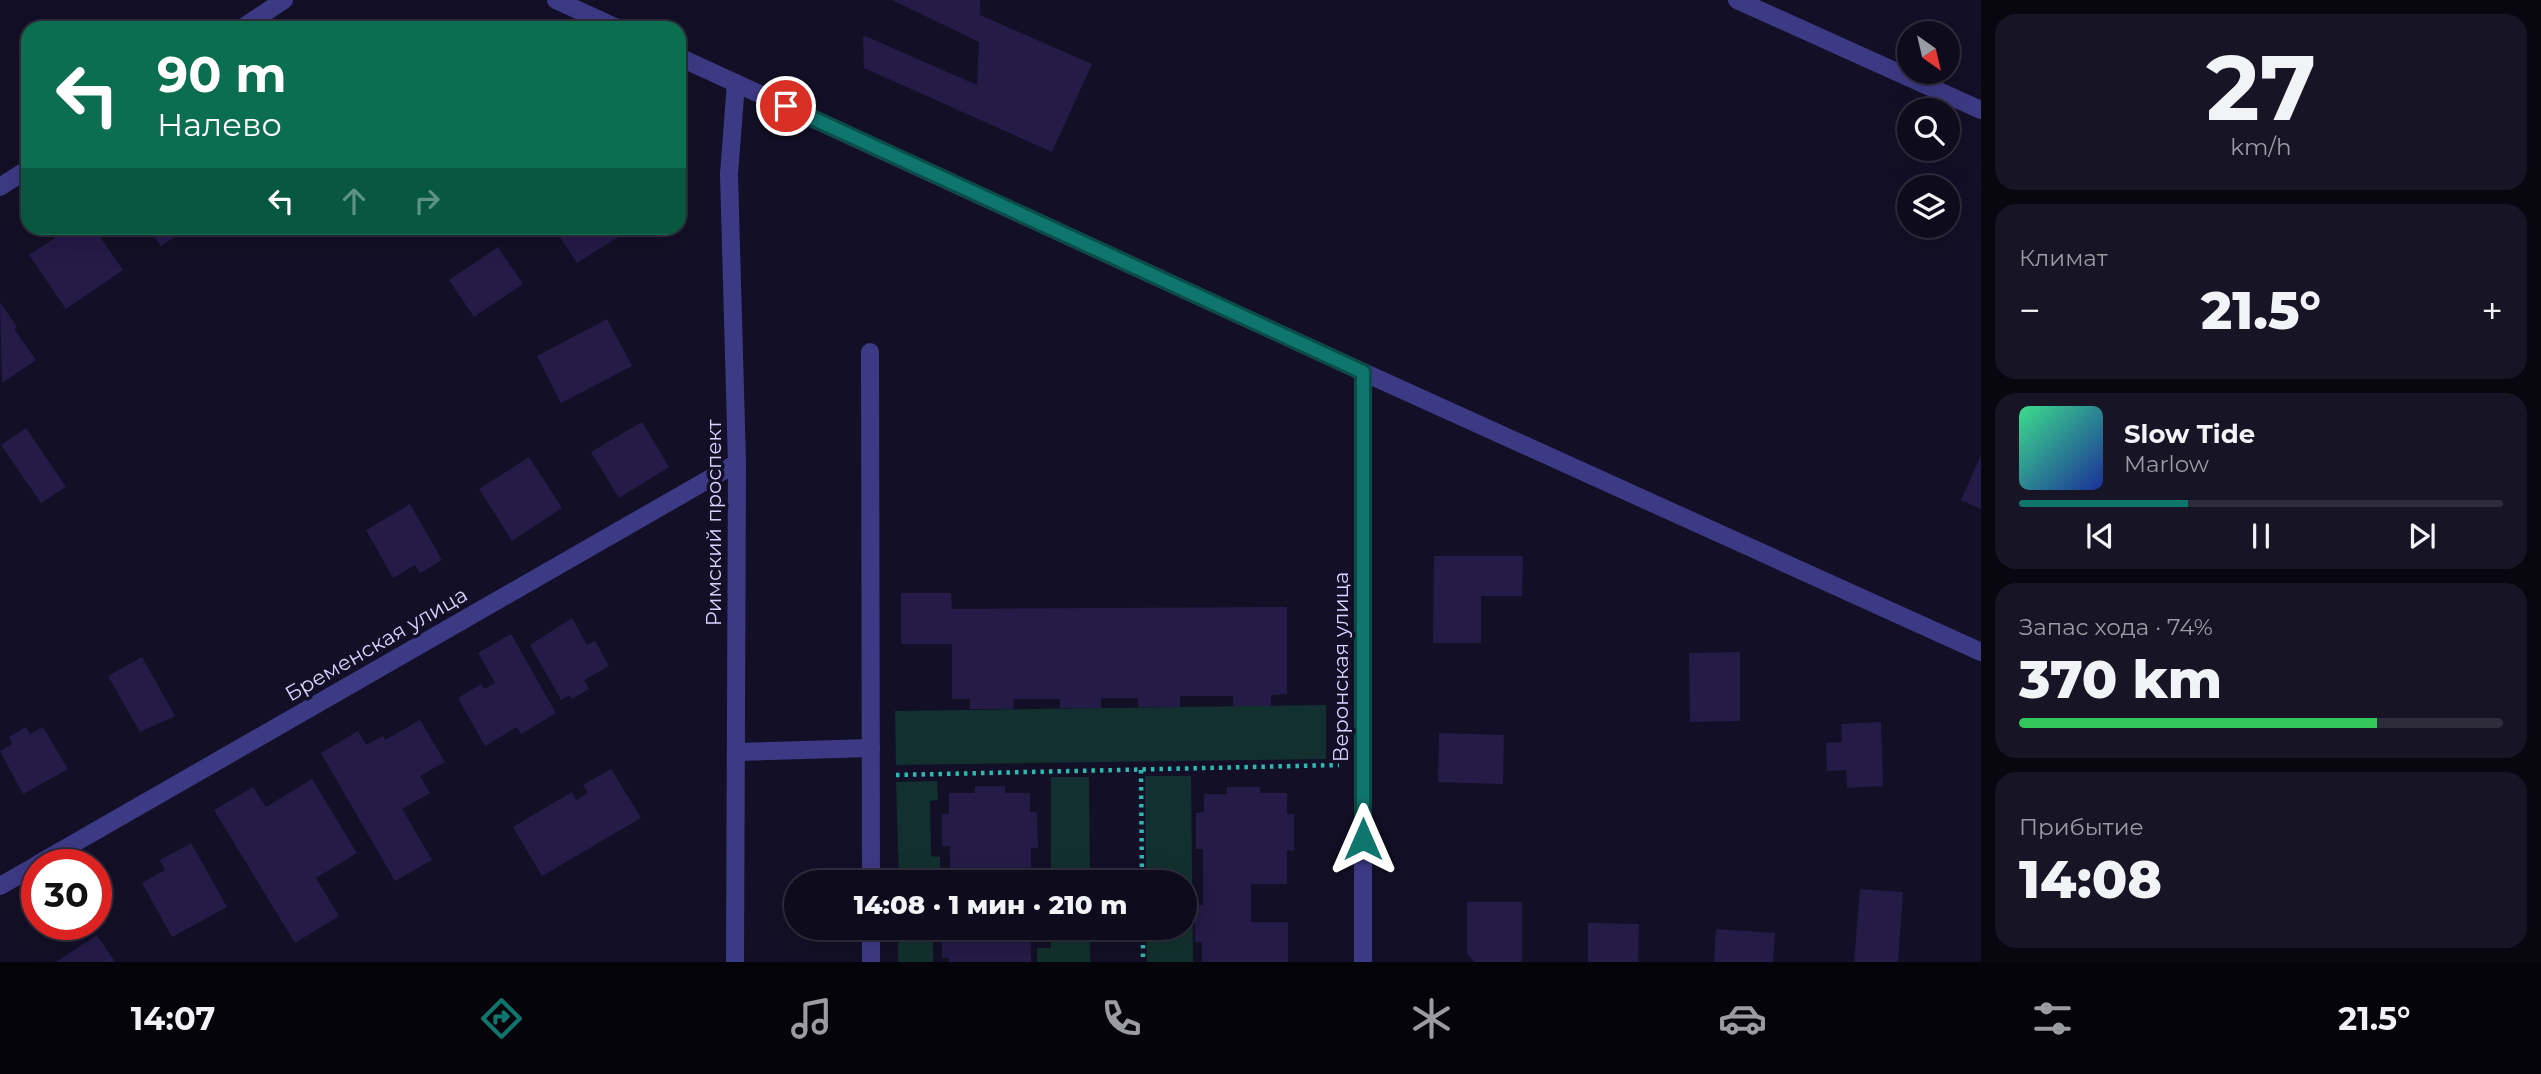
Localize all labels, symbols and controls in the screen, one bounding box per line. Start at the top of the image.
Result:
north arrow [1897,21,1960,84]
map controls [1897,21,1960,238]
text: 27 [2206,32,2316,143]
text: 90 m [157,45,287,104]
icon: left [42,49,133,140]
pin [756,76,816,136]
icon: arrive [767,87,805,125]
button: search [1897,98,1960,161]
text: Налево [157,105,282,144]
text: km/h [2230,133,2292,161]
button: layers [1897,175,1960,238]
icon: left [262,182,300,220]
icon: ahead [335,182,373,220]
icon: right [408,182,446,220]
text: Климат [2019,244,2108,272]
text: 21.5° [2201,279,2321,342]
text: − [2019,287,2041,334]
text: + [2481,287,2503,334]
text: Slow Tide [2124,418,2255,450]
street label: Римский проспект [701,420,726,626]
text: Marlow [2124,450,2209,478]
icon: previous [2081,517,2119,555]
icon: pause [2242,517,2280,555]
icon: next [2403,517,2441,555]
street label: Веронская улица [1328,572,1353,762]
street label: Бременская улица [280,582,472,706]
text: Запас хода · 74% [2019,613,2213,641]
text: 370 km [2019,648,2222,711]
position arrow [1326,802,1400,876]
text: Прибытие [2019,813,2144,841]
text: 14:08 [2019,848,2162,911]
speed limit sign: 30 [21,849,112,940]
text: 14:08 · 1 мин · 210 m [854,889,1127,921]
icon: directions [477,994,526,1043]
icon: music [787,994,836,1043]
icon: phone [1097,994,1146,1043]
icon: climate [1407,994,1456,1043]
icon: car [1718,994,1767,1043]
icon: filters [2028,994,2077,1043]
text: 14:07 [131,999,215,1038]
text: 21.5° [2338,999,2410,1038]

